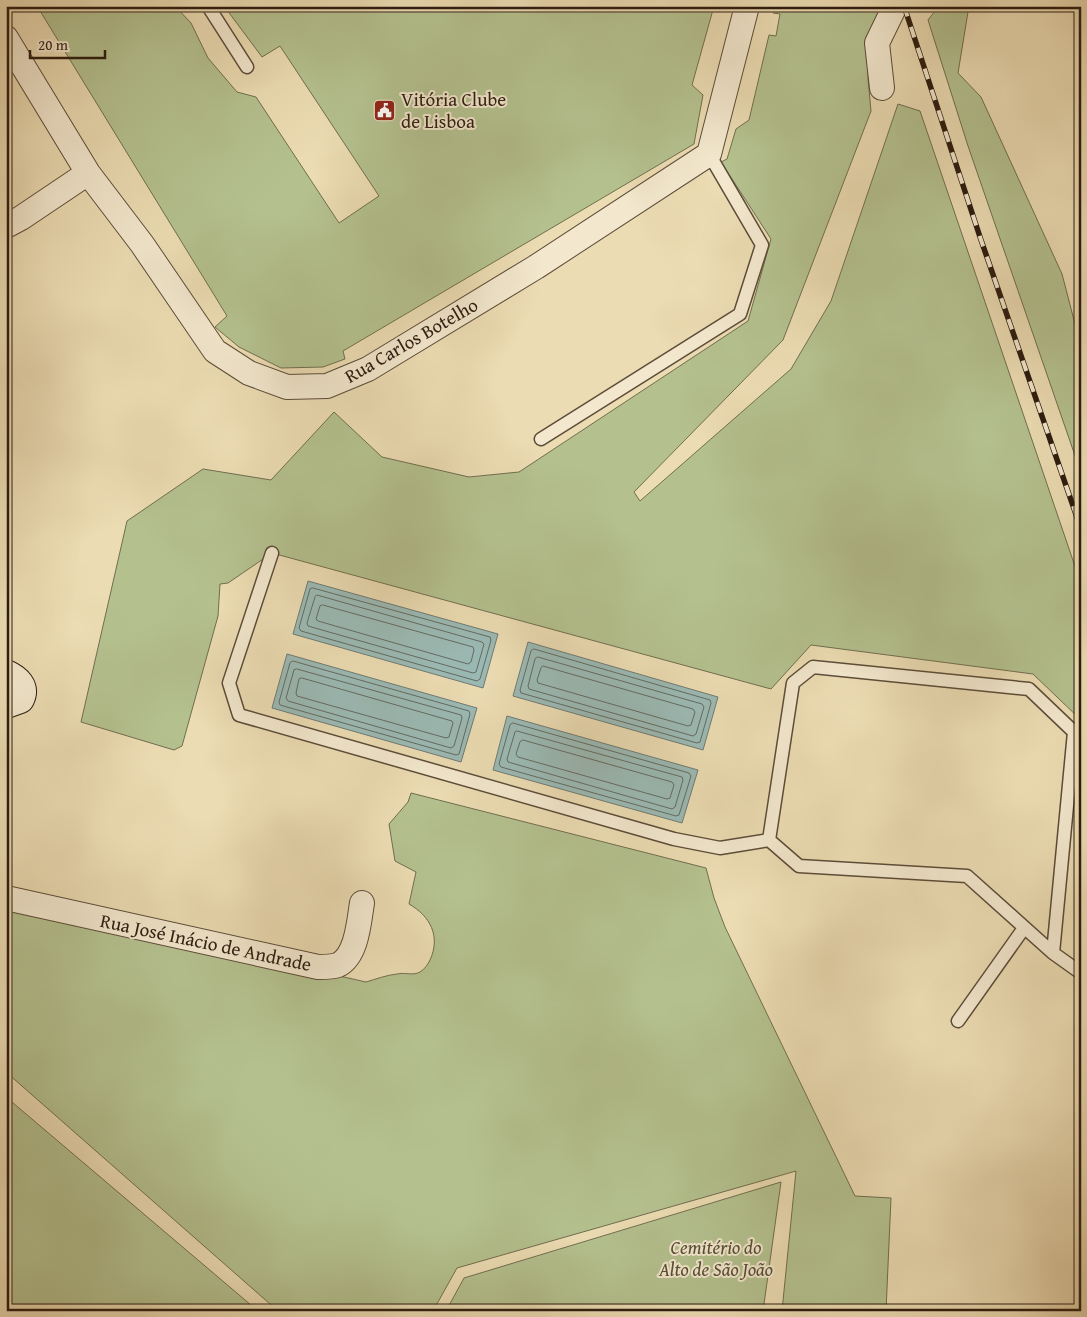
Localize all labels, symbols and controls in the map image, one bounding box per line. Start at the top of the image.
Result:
scale bar [30,28,105,60]
text: 20 m [38,34,69,55]
place label: Vitória Clube de Lisboa [401,85,506,135]
public building icon: Vitória Clube de Lisboa [373,98,397,122]
street label: Rua Carlos Botelho [339,290,483,390]
street label: Rua José Inácio de Andrade [98,906,314,978]
park label: Cemitério do Alto de São João [658,1233,773,1283]

